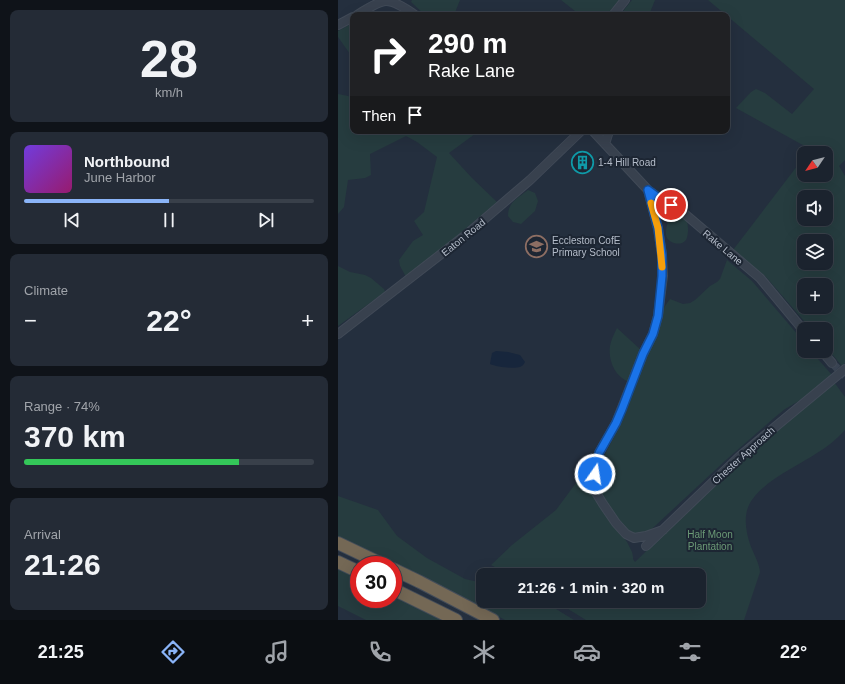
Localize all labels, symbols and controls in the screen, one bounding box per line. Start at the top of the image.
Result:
icon: right [362,28,414,80]
text: 290 m [428,28,507,59]
text: 28 [140,30,198,88]
text: Rake Lane [428,61,515,81]
text: km/h [155,85,183,100]
icon: arrive [404,104,426,126]
text: Then [362,107,396,124]
north arrow [797,146,833,182]
map controls [797,146,833,358]
building icon: 1-4 Hill Road [569,149,595,175]
text: Northbound [84,153,170,170]
place label: 1-4 Hill Road [598,157,656,168]
text: June Harbor [84,170,156,185]
pin [654,188,688,222]
button: sound [797,190,833,226]
icon: arrive [660,194,682,216]
icon: previous [61,209,83,231]
icon: pause [158,209,180,231]
icon: next [255,209,277,231]
street label: Eaton Road [439,216,487,258]
street label: Rake Lane [701,228,745,267]
school or university icon: Eccleston CofE Primary School [524,233,550,259]
button: layers [797,234,833,270]
place label: Eccleston CofE Primary School [552,235,621,258]
button: + [797,278,833,314]
text: Climate [24,283,68,298]
text: 22° [146,304,192,337]
text: − [24,308,37,333]
text: + [301,308,314,333]
button: − [797,322,833,358]
text: Range · 74% [24,399,100,414]
text: 370 km [24,420,126,453]
street label: Chester Approach [710,424,777,486]
position arrow [574,453,616,495]
text: Arrival [24,527,61,542]
park label: Half Moon Plantation [687,529,733,552]
text: 21:26 [24,548,101,581]
speed limit sign: 30 [350,556,402,608]
text: 21:26 · 1 min · 320 m [518,579,664,596]
icon: directions [159,638,187,666]
icon: music [263,638,291,666]
icon: phone [366,638,394,666]
icon: climate [470,638,498,666]
icon: car [573,638,601,666]
icon: filters [676,638,704,666]
text: 21:25 [38,642,84,662]
text: 22° [780,642,807,662]

